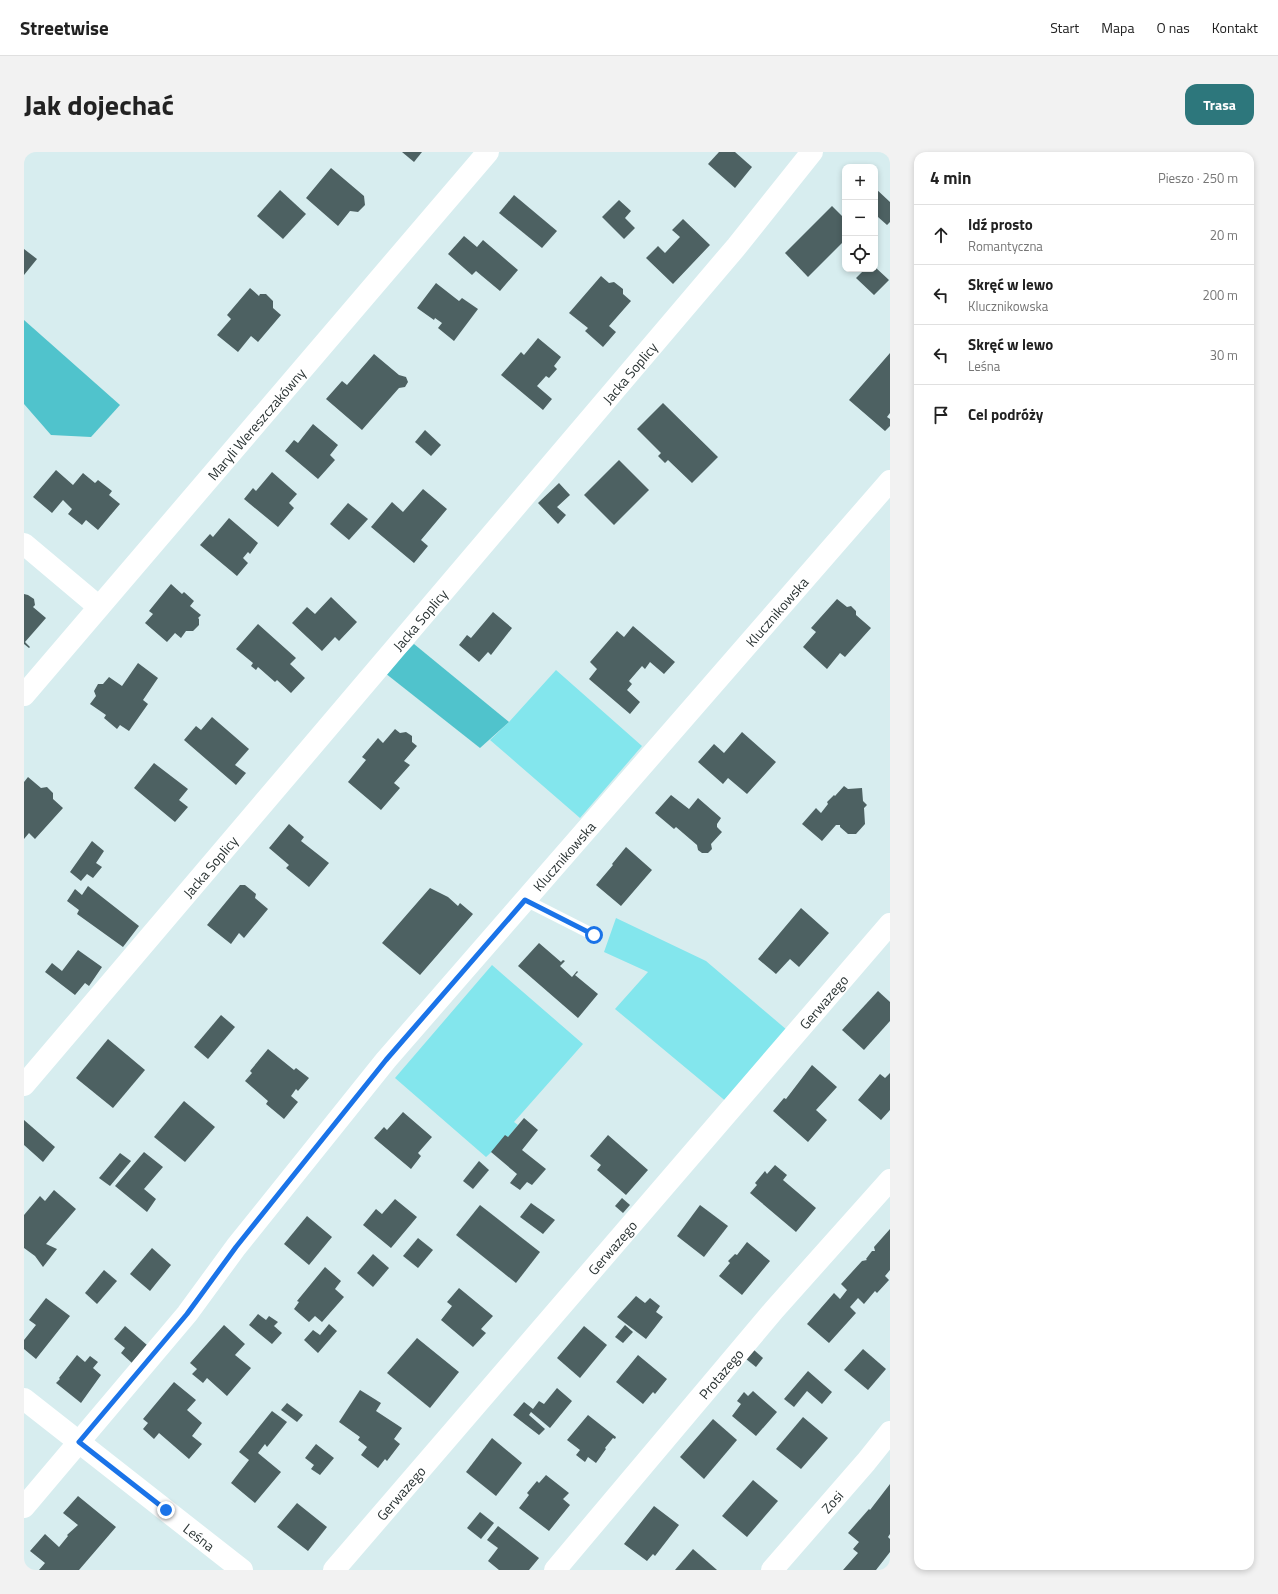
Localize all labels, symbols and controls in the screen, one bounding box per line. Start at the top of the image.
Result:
text: Streetwise [20,13,109,42]
text: Start [1050,17,1079,38]
text: Mapa [1101,17,1134,38]
text: O nas [1156,17,1190,38]
text: Kontakt [1212,17,1258,38]
text: Jak dojechać [24,83,174,126]
button: Trasa [1185,84,1254,125]
map controls [842,164,878,272]
button: + [842,164,878,200]
text: 4 min [930,165,971,191]
text: Pieszo · 250 m [1158,168,1238,188]
button: − [842,200,878,236]
text: Idź prosto [968,213,1033,236]
icon: ahead [930,224,952,246]
text: 20 m [1210,225,1238,245]
button: locate [842,236,878,272]
text: Romantyczna [968,236,1043,256]
text: Skręć w lewo [968,273,1053,296]
icon: left [930,284,952,306]
text: 200 m [1202,285,1238,305]
text: Klucznikowska [968,296,1048,316]
text: Skręć w lewo [968,333,1053,356]
street label: Jacka Soplicy [597,337,662,408]
icon: left [930,344,952,366]
text: 30 m [1210,345,1238,365]
text: Leśna [968,356,1000,376]
street label: Maryli Wereszczakówny [202,363,310,484]
text: Cel podróży [968,403,1043,426]
icon: arrive [930,404,952,426]
street label: Klucznikowska [740,572,813,651]
street label: Jacka Soplicy [387,584,452,655]
street label: Klucznikowska [527,816,600,895]
street label: Jacka Soplicy [177,831,242,902]
route start [585,926,603,944]
street label: Gerwazego [794,970,853,1033]
street label: Gerwazego [582,1215,641,1279]
street label: Protazego [693,1344,748,1403]
street label: Gerwazego [371,1461,430,1525]
street label: Zosi [816,1485,848,1517]
route end [157,1501,175,1519]
street label: Leśna [179,1518,220,1556]

